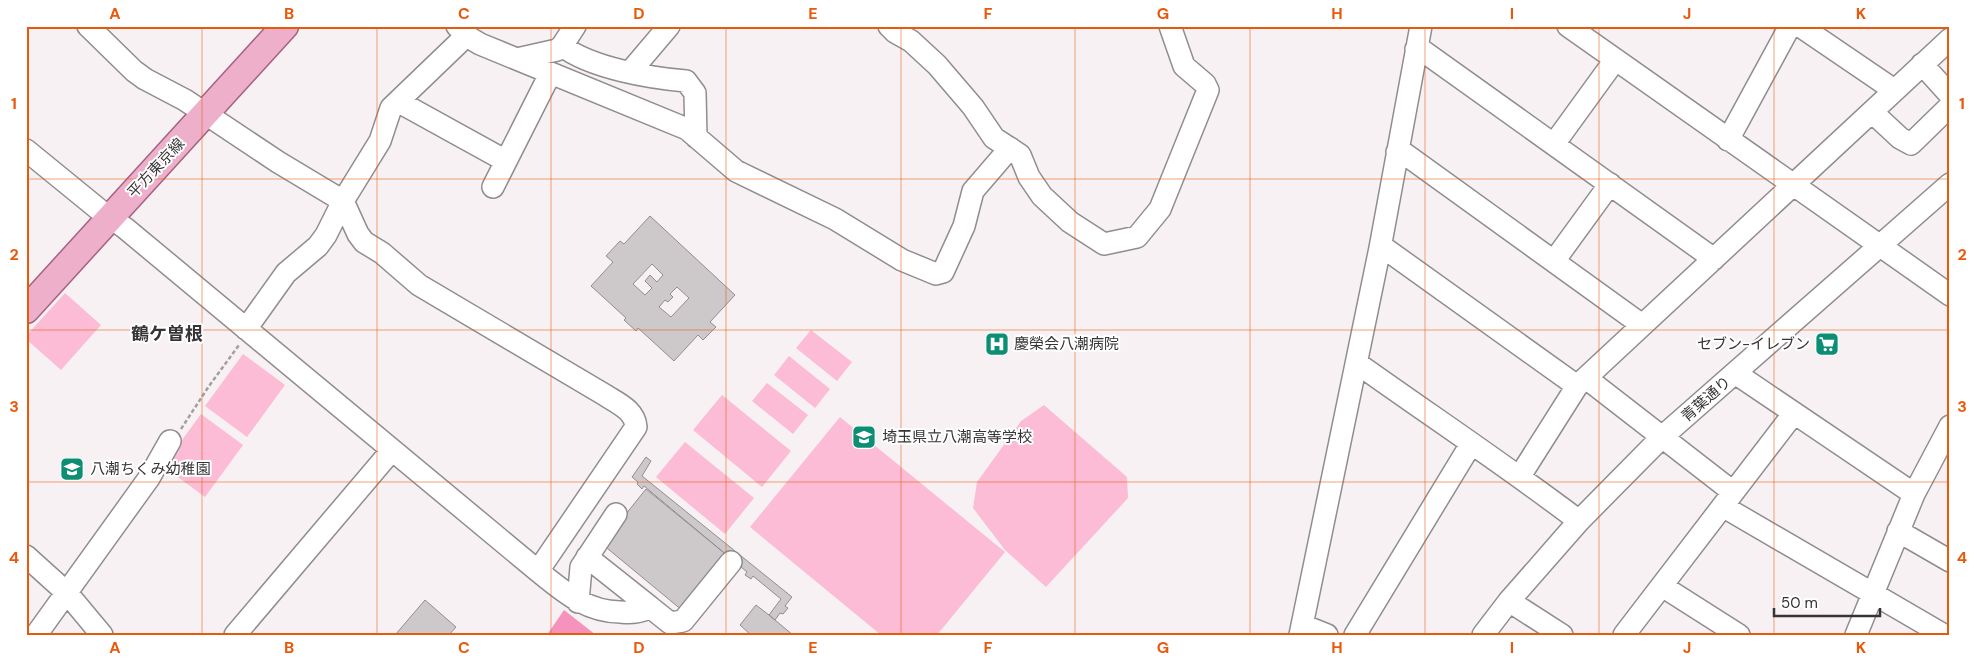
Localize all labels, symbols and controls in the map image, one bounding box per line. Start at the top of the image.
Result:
text: A [109,3,121,24]
text: B [284,3,294,24]
text: C [458,3,470,24]
text: D [633,3,645,24]
text: E [808,3,818,24]
text: F [984,3,993,24]
text: G [1157,3,1169,24]
text: H [1331,3,1343,24]
text: I [1510,3,1514,24]
text: J [1683,3,1691,24]
text: K [1856,3,1867,24]
text: 1 [11,93,17,114]
text: 1 [1959,93,1965,114]
street label: 平方東京線 [123,134,189,202]
text: 2 [9,244,19,265]
text: 2 [1957,244,1967,265]
district label: 鶴ケ曽根 [131,322,203,346]
hospital icon: 慶榮会八潮病院 [984,331,1010,357]
supermarket icon: セブン-イレブン [1814,331,1840,357]
place label: 慶榮会八潮病院 [1014,334,1119,354]
place label: セブン-イレブン [1697,334,1810,354]
street label: 青葉通り [1677,372,1735,426]
text: 3 [9,396,19,417]
text: 3 [1957,396,1967,417]
school or university icon: 埼玉県立八潮高等学校 [851,424,877,450]
place label: 埼玉県立八潮高等学校 [882,427,1032,447]
school or university icon: 八潮ちくみ幼稚園 [59,456,85,482]
place label: 八潮ちくみ幼稚園 [90,459,211,479]
text: 4 [9,547,19,568]
text: 4 [1957,547,1967,568]
scale bar [1774,586,1880,618]
text: 50 m [1781,593,1818,613]
text: A [109,637,121,658]
text: B [284,637,294,658]
text: C [458,637,470,658]
text: D [633,637,645,658]
text: E [808,637,818,658]
text: F [984,637,993,658]
text: G [1157,637,1169,658]
text: H [1331,637,1343,658]
text: I [1510,637,1514,658]
text: J [1683,637,1691,658]
text: K [1856,637,1867,658]

